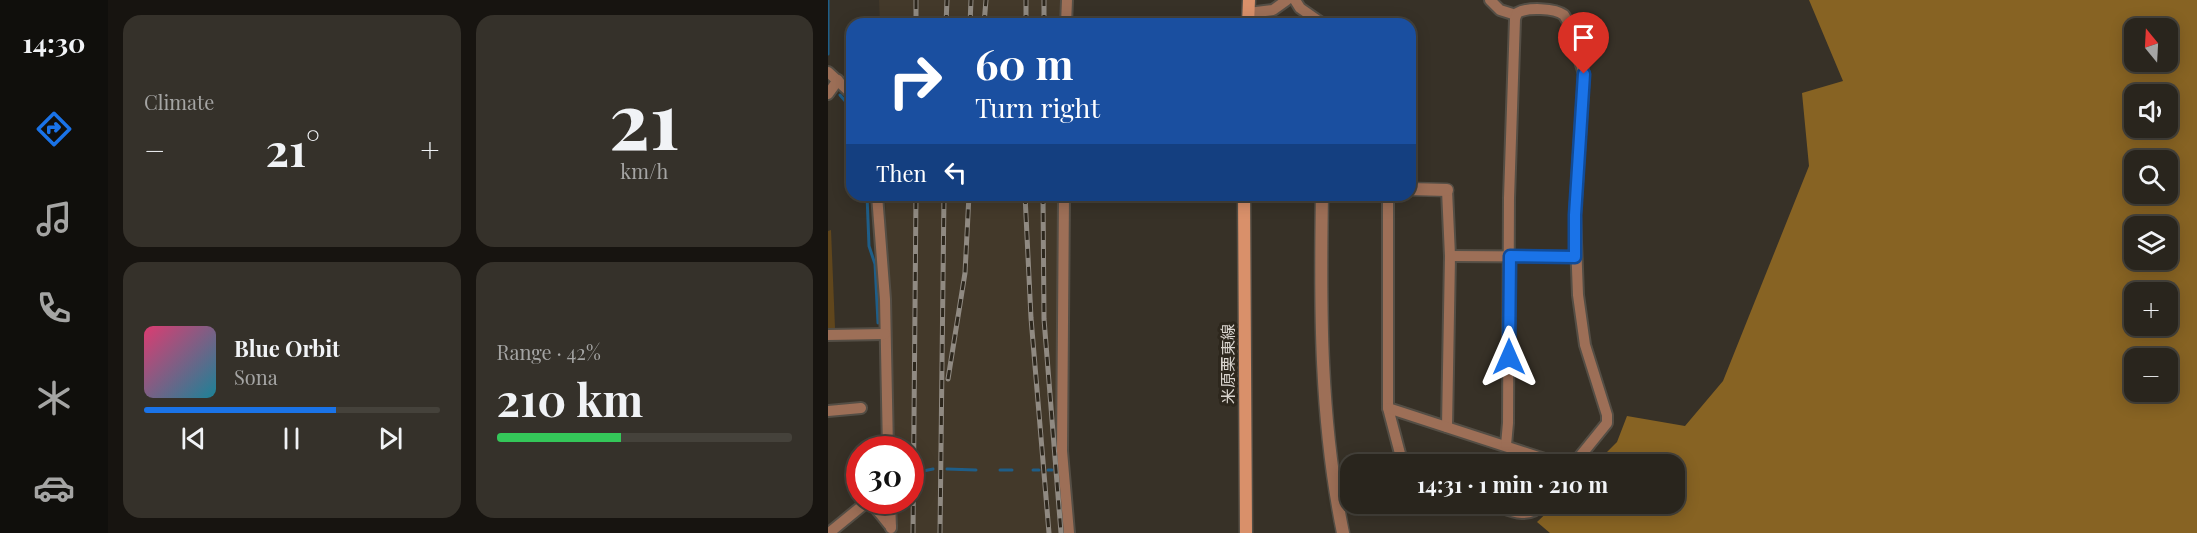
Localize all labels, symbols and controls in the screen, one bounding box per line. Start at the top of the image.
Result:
pin [1558,12,1609,74]
north arrow [2124,18,2178,72]
map controls [2124,18,2178,402]
icon: arrive [1567,21,1600,54]
text: 14:30 [22,24,86,60]
text: 60 m [975,35,1073,91]
icon: right [876,42,954,120]
text: 21 [609,66,680,170]
button: sound [2124,84,2178,138]
text: Climate [144,88,214,115]
text: Turn right [975,89,1100,125]
icon: directions [33,108,75,150]
text: 21° [265,118,320,178]
text: − [144,127,165,171]
text: + [420,127,440,171]
button: search [2124,150,2178,204]
icon: left [939,156,972,189]
text: km/h [620,157,668,184]
text: Then [876,158,927,188]
icon: music [33,198,75,240]
button: layers [2124,216,2178,270]
button: + [2124,282,2178,336]
icon: phone [33,287,75,329]
street label: 米原栗東線 [1217,324,1238,404]
position arrow [1477,325,1541,389]
text: Blue Orbit [234,333,340,363]
text: Range · 42% [497,338,601,365]
button: − [2124,348,2178,402]
text: Sona [234,363,278,390]
text: 210 km [497,368,643,428]
icon: climate [33,377,75,419]
icon: previous [177,422,210,455]
icon: pause [275,422,308,455]
icon: next [374,422,407,455]
speed limit sign: 30 [846,436,924,514]
icon: car [33,467,75,509]
text: 14:31 · 1 min · 210 m [1417,469,1608,499]

